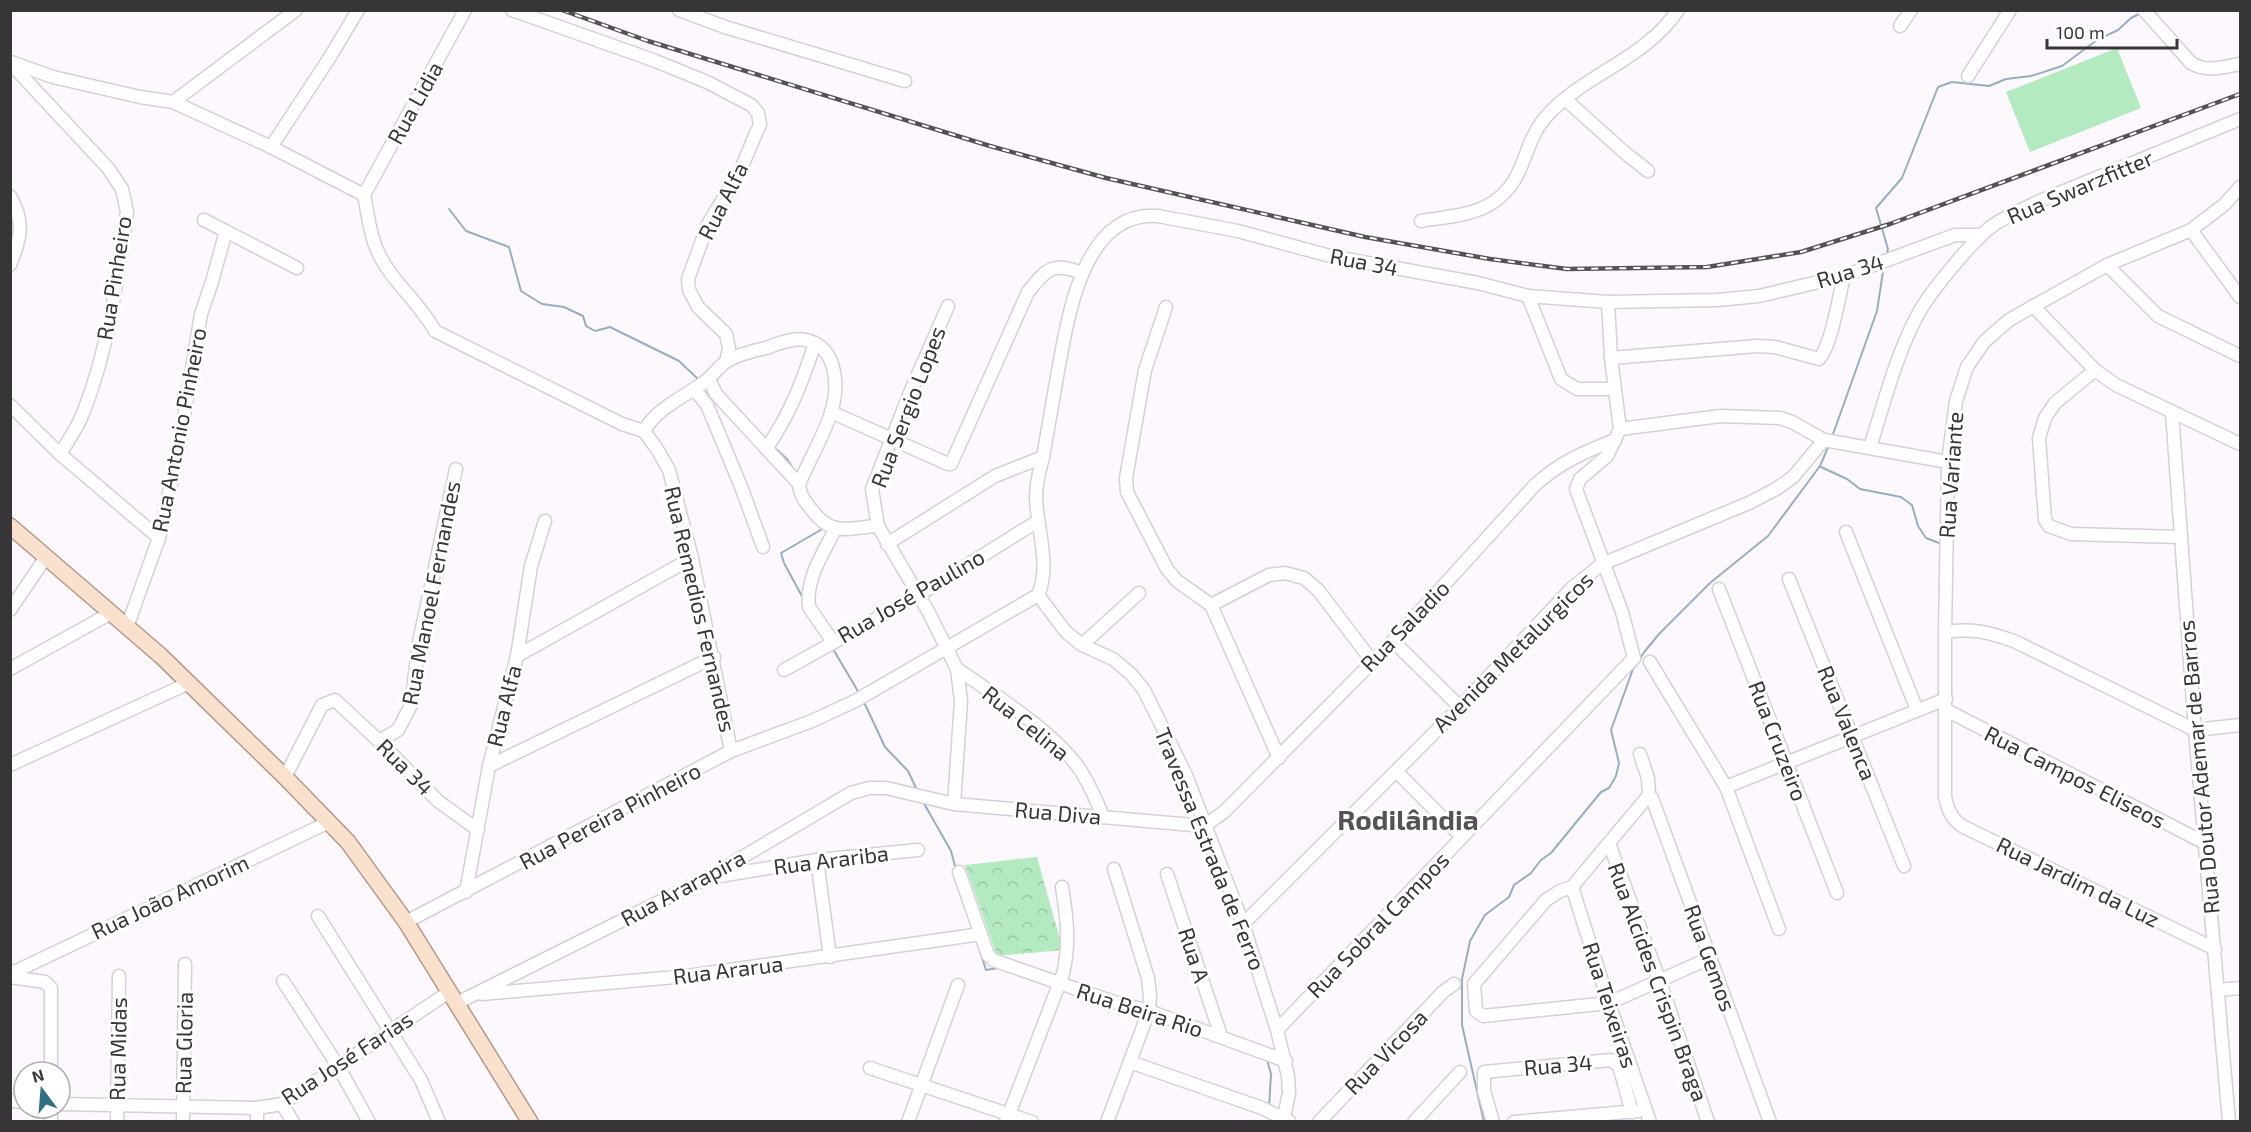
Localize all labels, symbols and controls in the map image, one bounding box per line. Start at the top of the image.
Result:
scale bar [2047,12,2178,50]
text: 100 m [2056,21,2105,43]
street label: Rua Lidia [381,57,447,148]
street label: Rua Swarzfitter [2003,144,2157,229]
street label: Rua Alfa [692,158,753,244]
street label: Rua Pinheiro [90,214,136,342]
street label: Rua 34 [1328,242,1400,280]
street label: Rua 34 [1813,248,1886,293]
street label: Rua Sergio Lopes [864,322,950,491]
street label: Rua Antonio Pinheiro [145,325,211,534]
street label: Rua Variante [1933,411,1967,539]
street label: Rua Manoel Fernandes [396,478,465,707]
street label: Rua Remedios Fernandes [660,483,742,734]
street label: Rua José Paulino [832,543,989,648]
street label: Avenida Metalurgicos [1427,566,1598,737]
street label: Rua Saladio [1354,574,1454,676]
street label: Rua Doutor Ademar de Barros [2172,619,2224,915]
street label: Rua Valenca [1813,661,1883,784]
street label: Rua Alfa [480,662,526,749]
street label: Rua Cruzeiro [1744,677,1814,804]
street label: Rua Celina [978,679,1075,765]
street label: Rua Campos Eliseos [1981,719,2170,833]
street label: Travessa Estrada de Ferro [1150,724,1272,974]
street label: Rua 34 [372,733,439,800]
street label: Rua Pereira Pinheiro [514,756,705,874]
street label: Rua Diva [1014,795,1102,829]
district label: Rodilândia [1337,802,1479,836]
street label: Rua Jardim da Luz [1993,830,2164,932]
street label: Rua Arariba [772,839,890,879]
street label: Rua Ararapira [616,843,749,931]
street label: Rua Sobral Campos [1301,846,1454,1003]
street label: Rua João Amorim [87,848,252,944]
street label: Rua Alcides Crispin Braga [1604,859,1714,1105]
street label: Rua Gemos [1680,901,1742,1015]
street label: Rua A [1174,924,1216,986]
street label: Rua Teixeiras [1578,938,1644,1071]
street label: Rua Ararua [671,949,784,989]
street label: Rua Beira Rio [1074,976,1207,1042]
street label: Rua Gloria [169,992,197,1094]
street label: Rua Midas [103,997,131,1101]
street label: Rua Vicosa [1338,1004,1432,1099]
street label: Rua José Farias [276,1005,417,1109]
street label: Rua 34 [1522,1048,1593,1080]
north arrow [12,1060,72,1120]
text: N [30,1064,46,1086]

